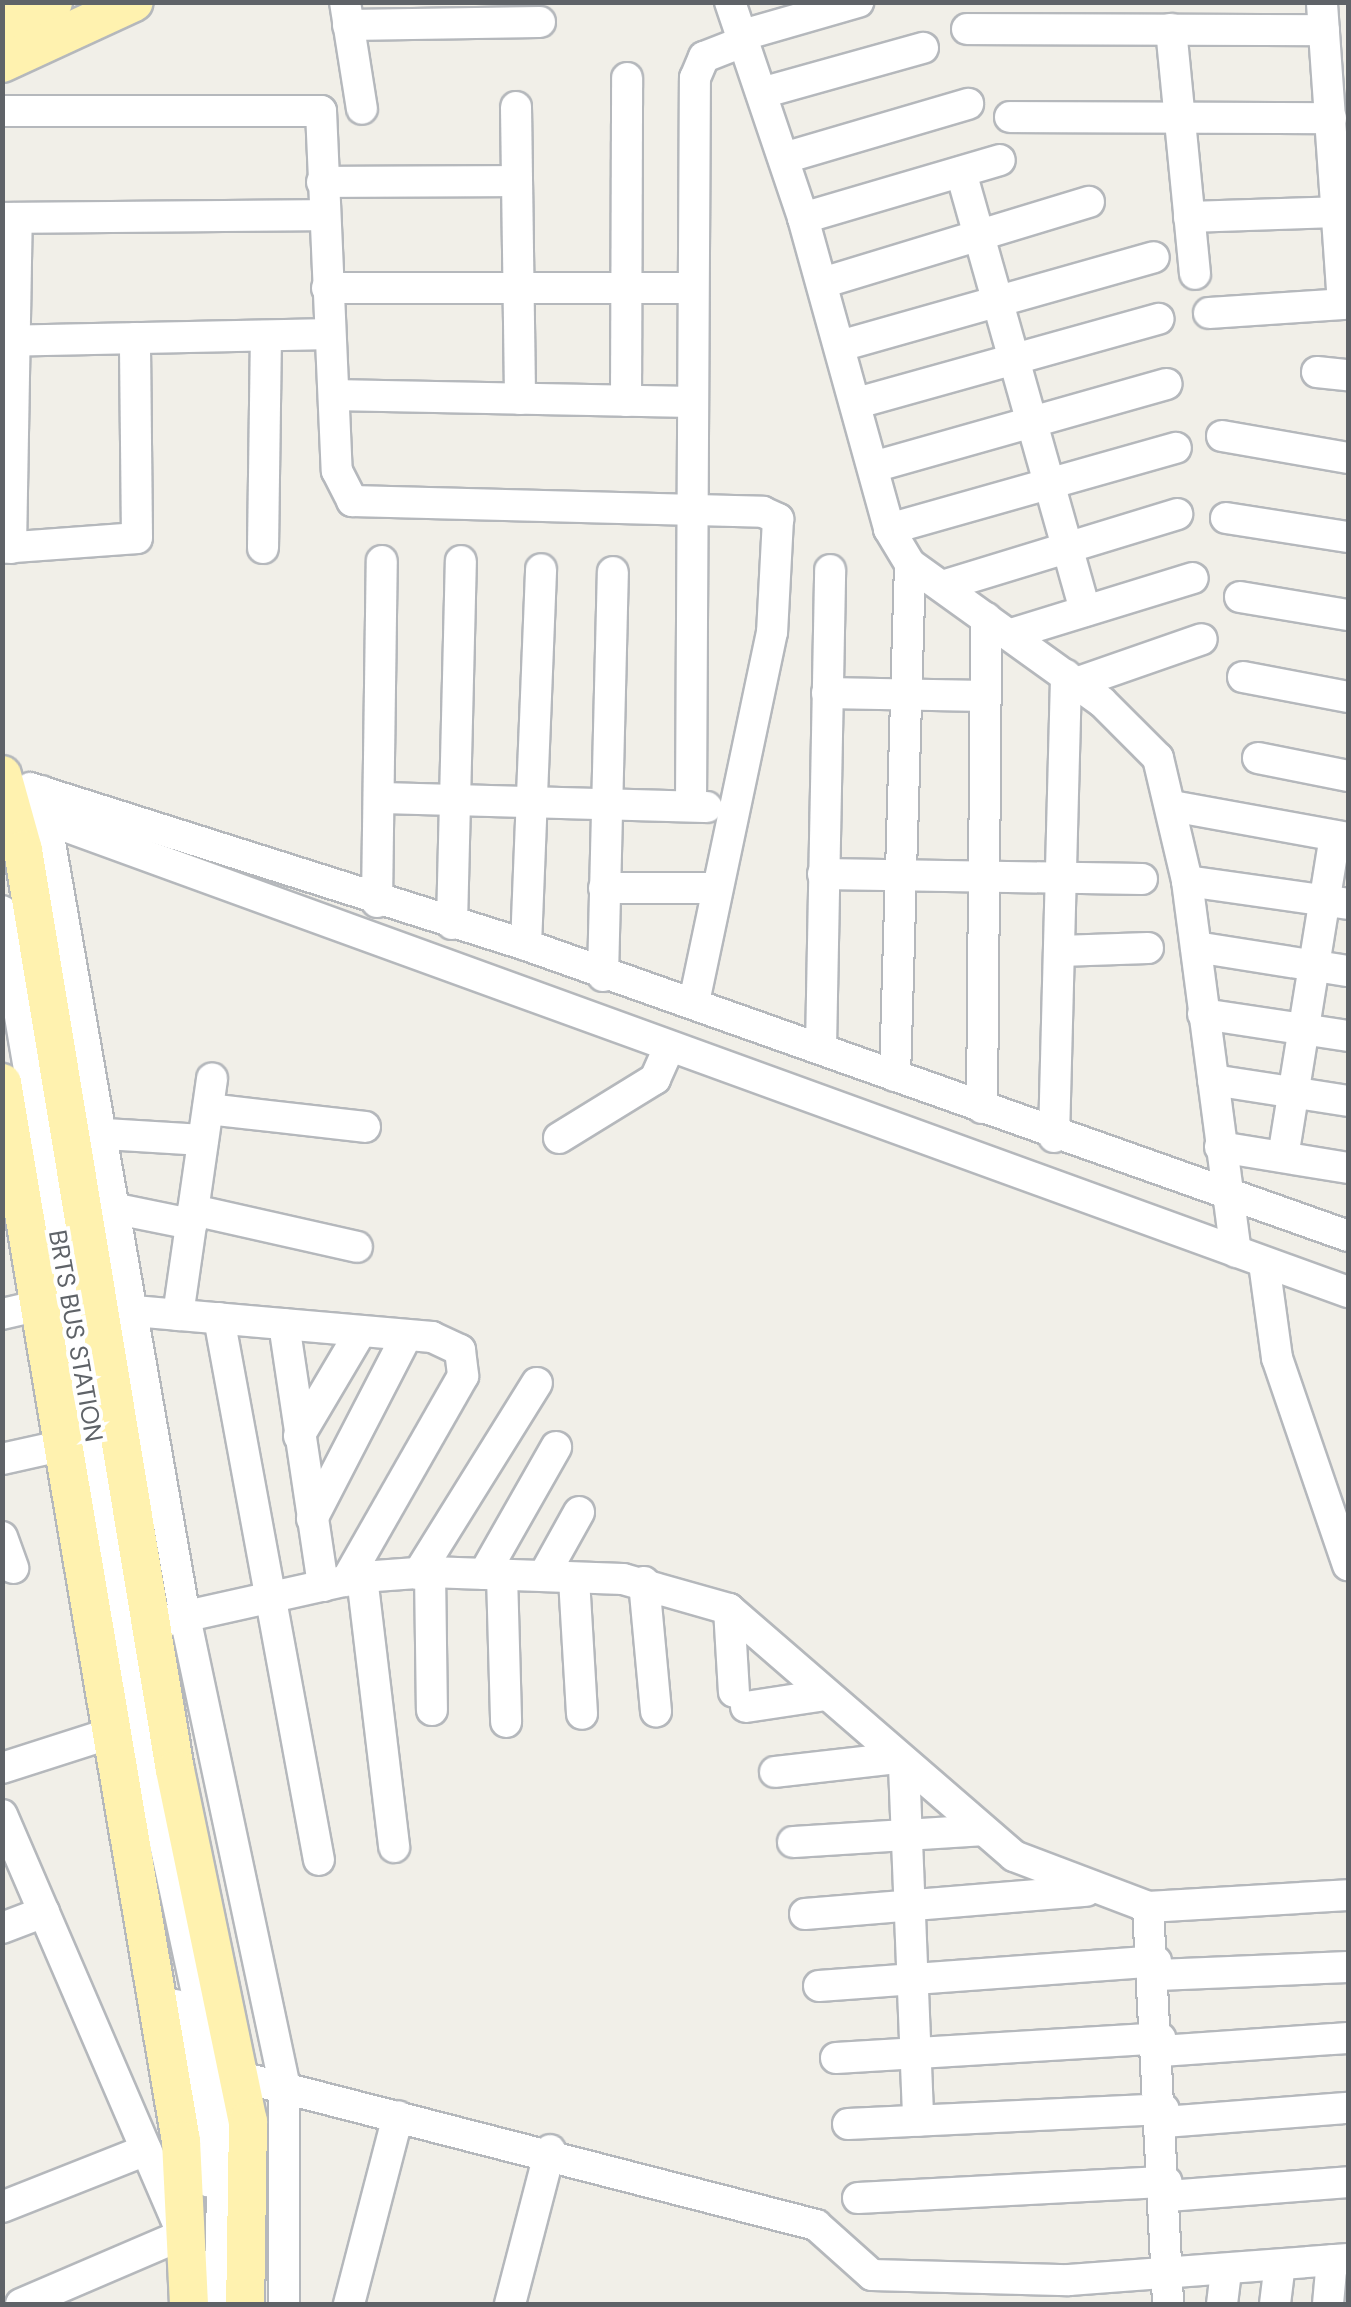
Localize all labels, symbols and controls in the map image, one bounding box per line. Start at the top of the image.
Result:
street label: BRTS BUS STATION [42,1228,108,1444]

